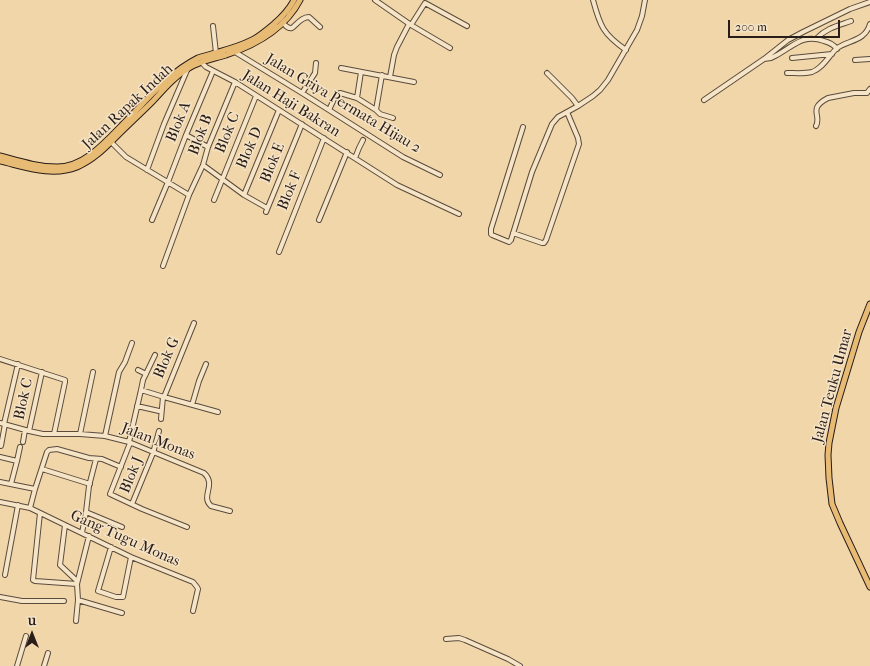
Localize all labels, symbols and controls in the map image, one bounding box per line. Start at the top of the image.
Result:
scale bar [730,12,842,38]
text: 200 m [735,20,767,34]
street label: Jalan Griya Permata Hijau 2 [262,50,424,158]
street label: Jalan Rapak Indah [79,60,177,154]
street label: Jalan Haji Bakran [239,67,343,141]
street label: Blok A [163,99,195,145]
street label: Blok C [212,110,244,156]
street label: Blok B [185,112,217,158]
street label: Blok D [233,124,267,172]
street label: Blok E [257,140,289,186]
street label: Blok F [274,169,306,213]
street label: Jalan Teuku Umar [809,327,857,445]
street label: Blok G [150,335,184,381]
street label: Blok C [11,376,37,422]
street label: Jalan Monas [119,420,197,464]
street label: Blok J [117,454,147,496]
street label: Gang Tugu Monas [67,507,183,571]
north arrow [12,614,52,654]
text: U [28,615,36,628]

